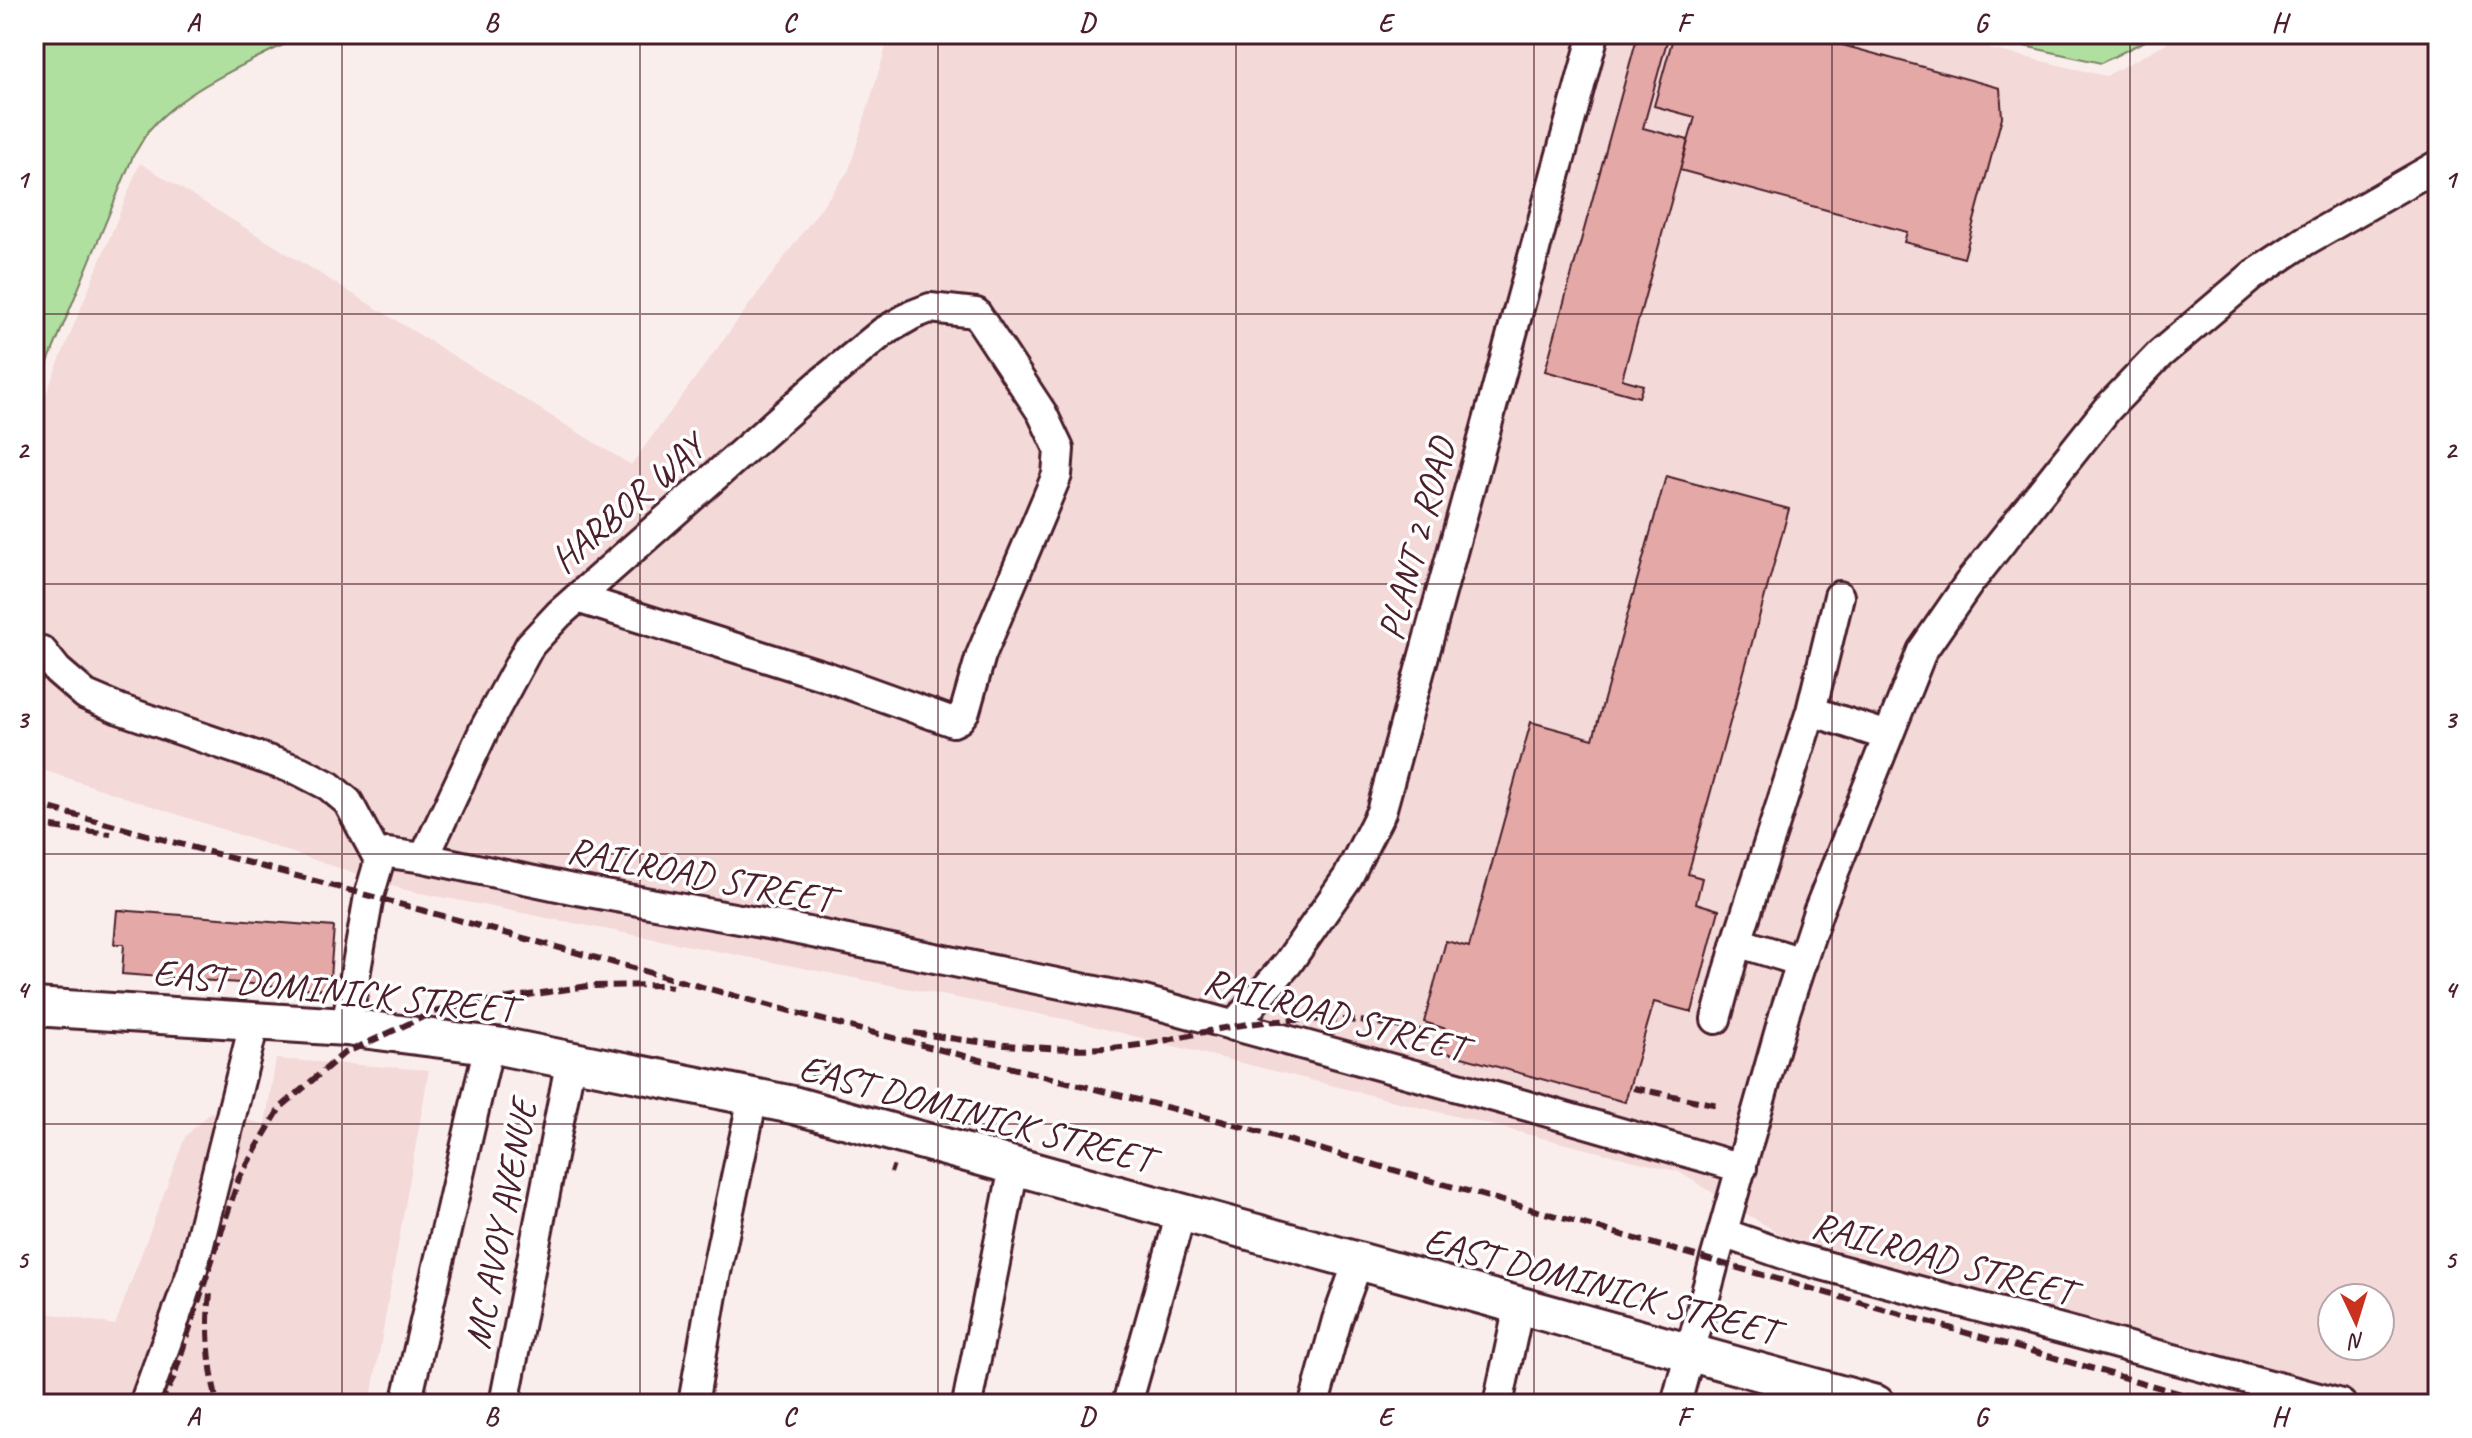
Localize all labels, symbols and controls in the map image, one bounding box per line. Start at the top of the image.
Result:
text: A [186,6,201,39]
text: B [484,6,500,39]
text: C [783,6,799,39]
text: D [1079,6,1097,39]
text: E [1378,6,1396,39]
text: F [1677,6,1695,39]
text: G [1975,6,1991,39]
text: H [2272,6,2292,39]
text: 1 [16,163,31,196]
text: 1 [2444,163,2459,196]
street label: HARBOR WAY [541,421,717,583]
street label: PLANT 2 ROAD [1367,430,1467,645]
text: 2 [16,433,30,466]
text: 2 [2444,433,2458,466]
text: 3 [16,703,30,736]
text: 3 [2444,703,2458,736]
street label: RAILROAD STREET [564,826,846,925]
street label: EAST DOMINICK STREET [151,948,526,1034]
street label: RAILROAD STREET [1199,957,1480,1074]
text: 4 [16,973,31,1006]
text: 4 [2444,973,2459,1006]
street label: EAST DOMINICK STREET [794,1044,1167,1186]
street label: MC AVOY AVENUE [453,1091,549,1352]
street label: RAILROAD STREET [1807,1201,2088,1318]
street label: EAST DOMINICK STREET [1419,1216,1792,1358]
text: 5 [16,1243,30,1276]
text: 5 [2444,1243,2458,1276]
north arrow [2316,1282,2396,1362]
text: N [2346,1327,2365,1356]
text: A [186,1400,201,1433]
text: B [484,1400,500,1433]
text: C [783,1400,799,1433]
text: D [1079,1400,1097,1433]
text: E [1378,1400,1396,1433]
text: F [1677,1400,1695,1433]
text: G [1975,1400,1991,1433]
text: H [2272,1400,2292,1433]

